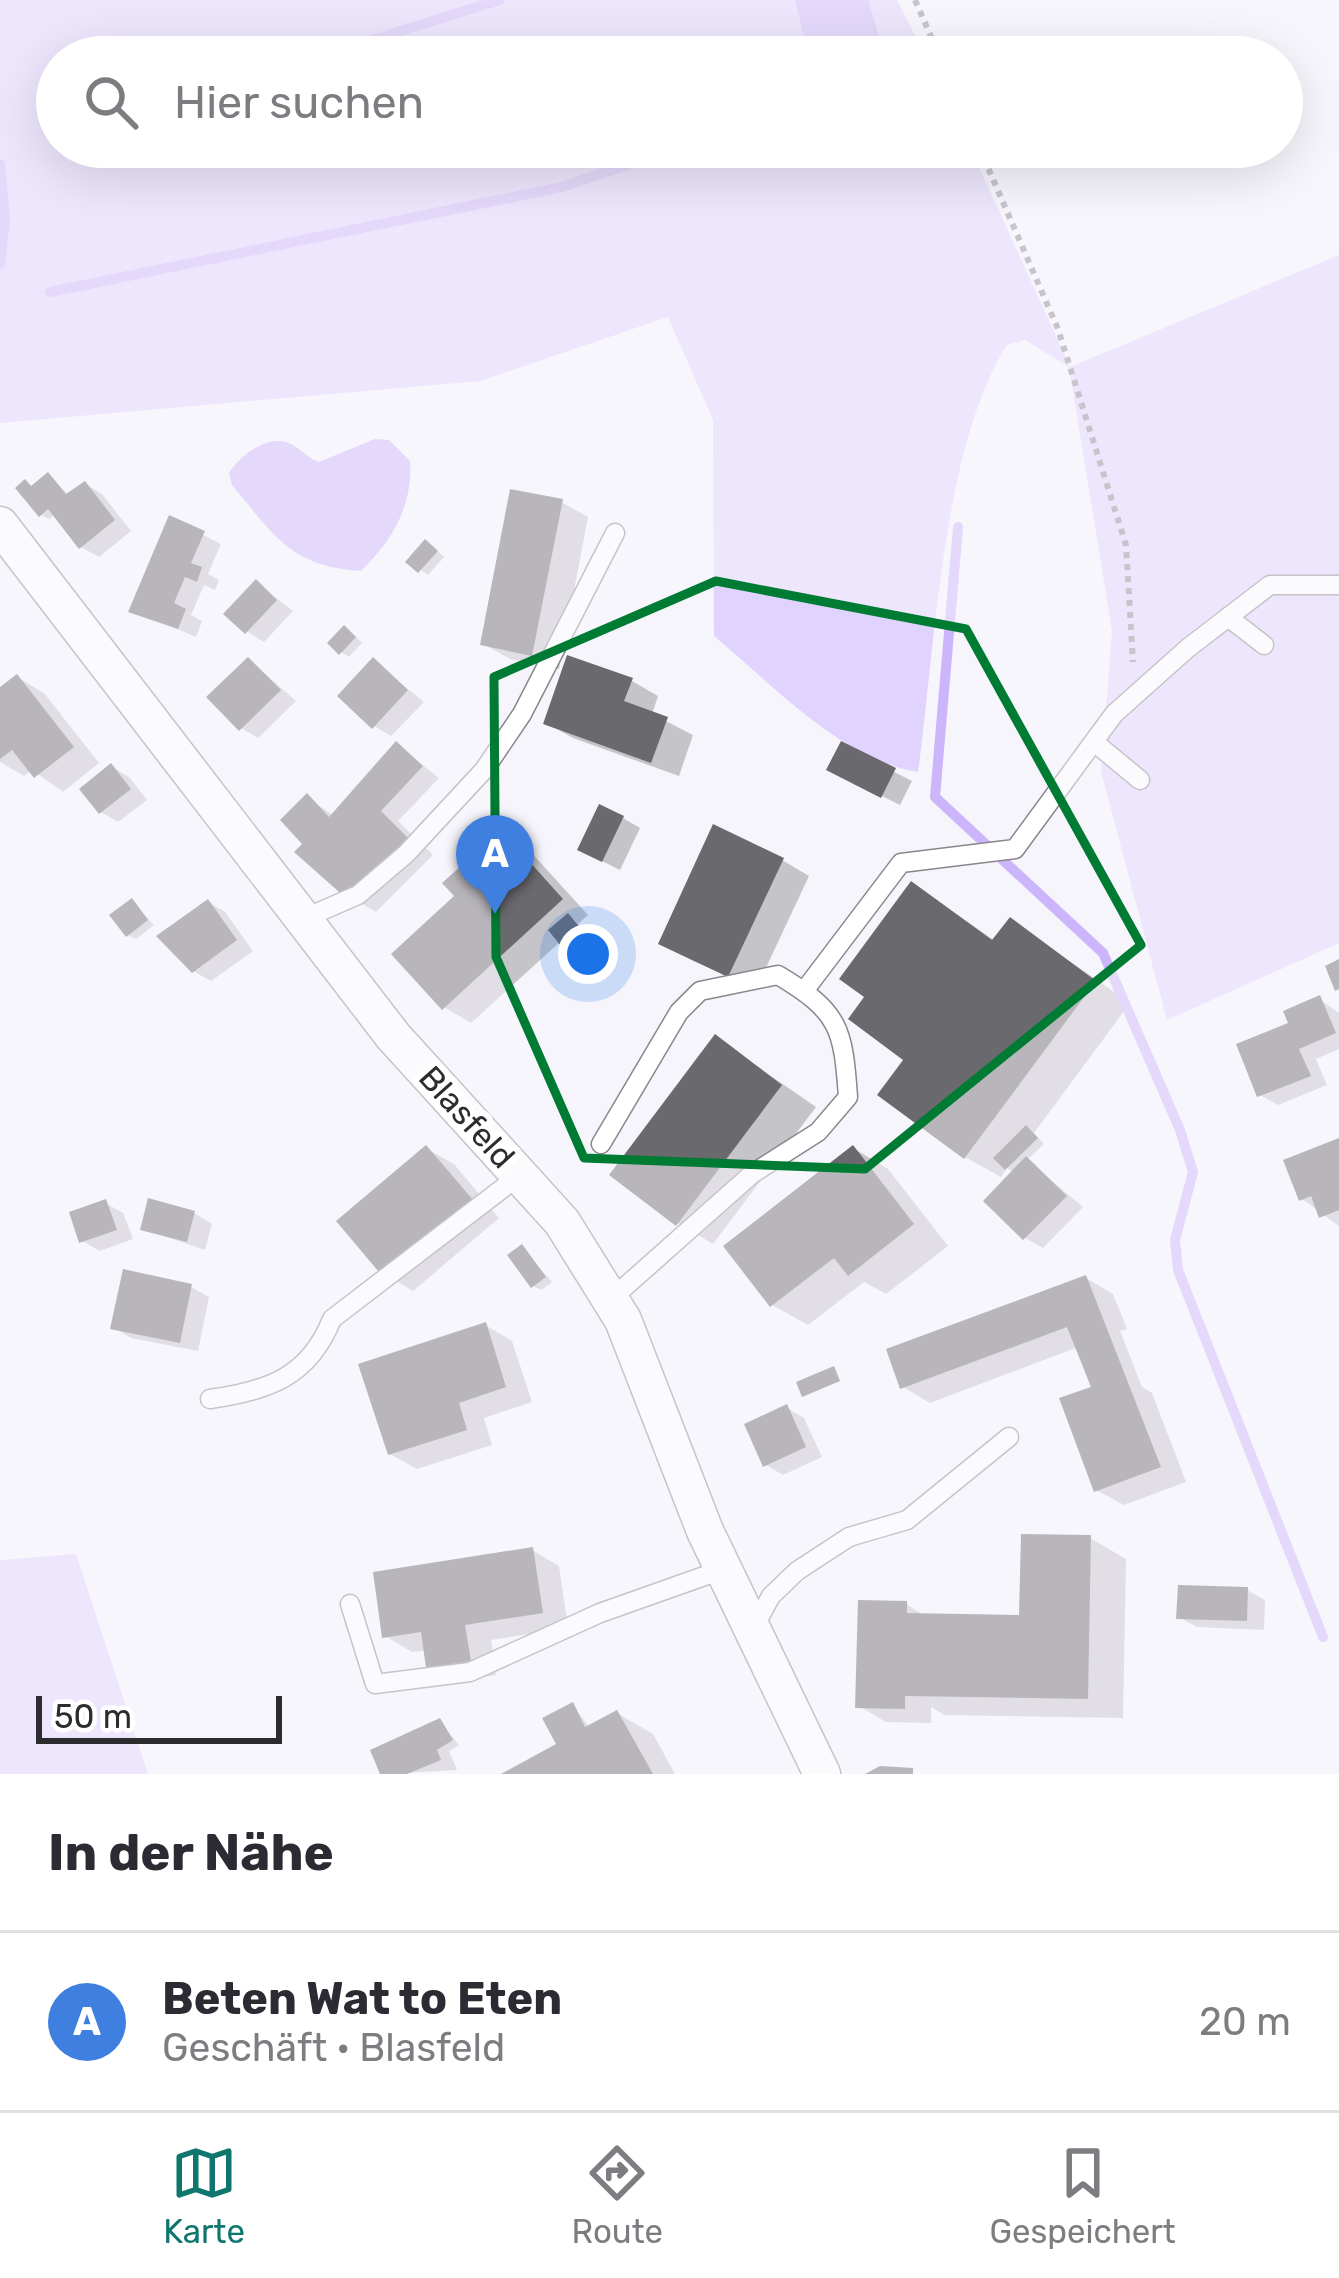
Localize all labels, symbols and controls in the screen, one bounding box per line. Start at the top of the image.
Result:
search box [36,36,1303,168]
icon: search [78,69,144,135]
text: Hier suchen [174,76,424,129]
pin: A [456,815,534,914]
your location [558,924,618,984]
street label: Blasfeld [411,1058,523,1176]
scale bar [36,1690,282,1743]
text: 50 m [54,1697,132,1736]
text: In der Nähe [48,1822,334,1883]
text: Beten Wat to Eten [162,1972,562,2025]
text: A [73,1999,101,2045]
text: 20 m [1199,1999,1291,2045]
text: Geschäft · Blasfeld [162,2025,505,2071]
tab: Karte [163,2140,245,2251]
tab: Route [571,2140,663,2251]
tab: Gespeichert [990,2140,1176,2251]

